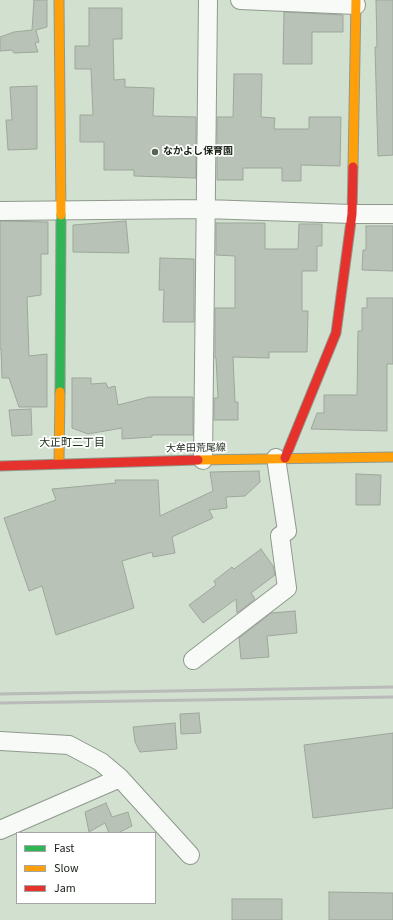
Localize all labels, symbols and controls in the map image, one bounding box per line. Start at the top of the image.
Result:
place label: なかよし保育園 [163,146,233,158]
marker: なかよし保育園 [150,147,160,157]
district label: 大正町二丁目 [39,437,105,451]
street label: 大牟田荒尾線 [166,442,226,456]
legend [16,832,156,904]
text: Fast [54,840,74,857]
text: Slow [54,860,79,877]
text: Jam [54,880,76,897]

